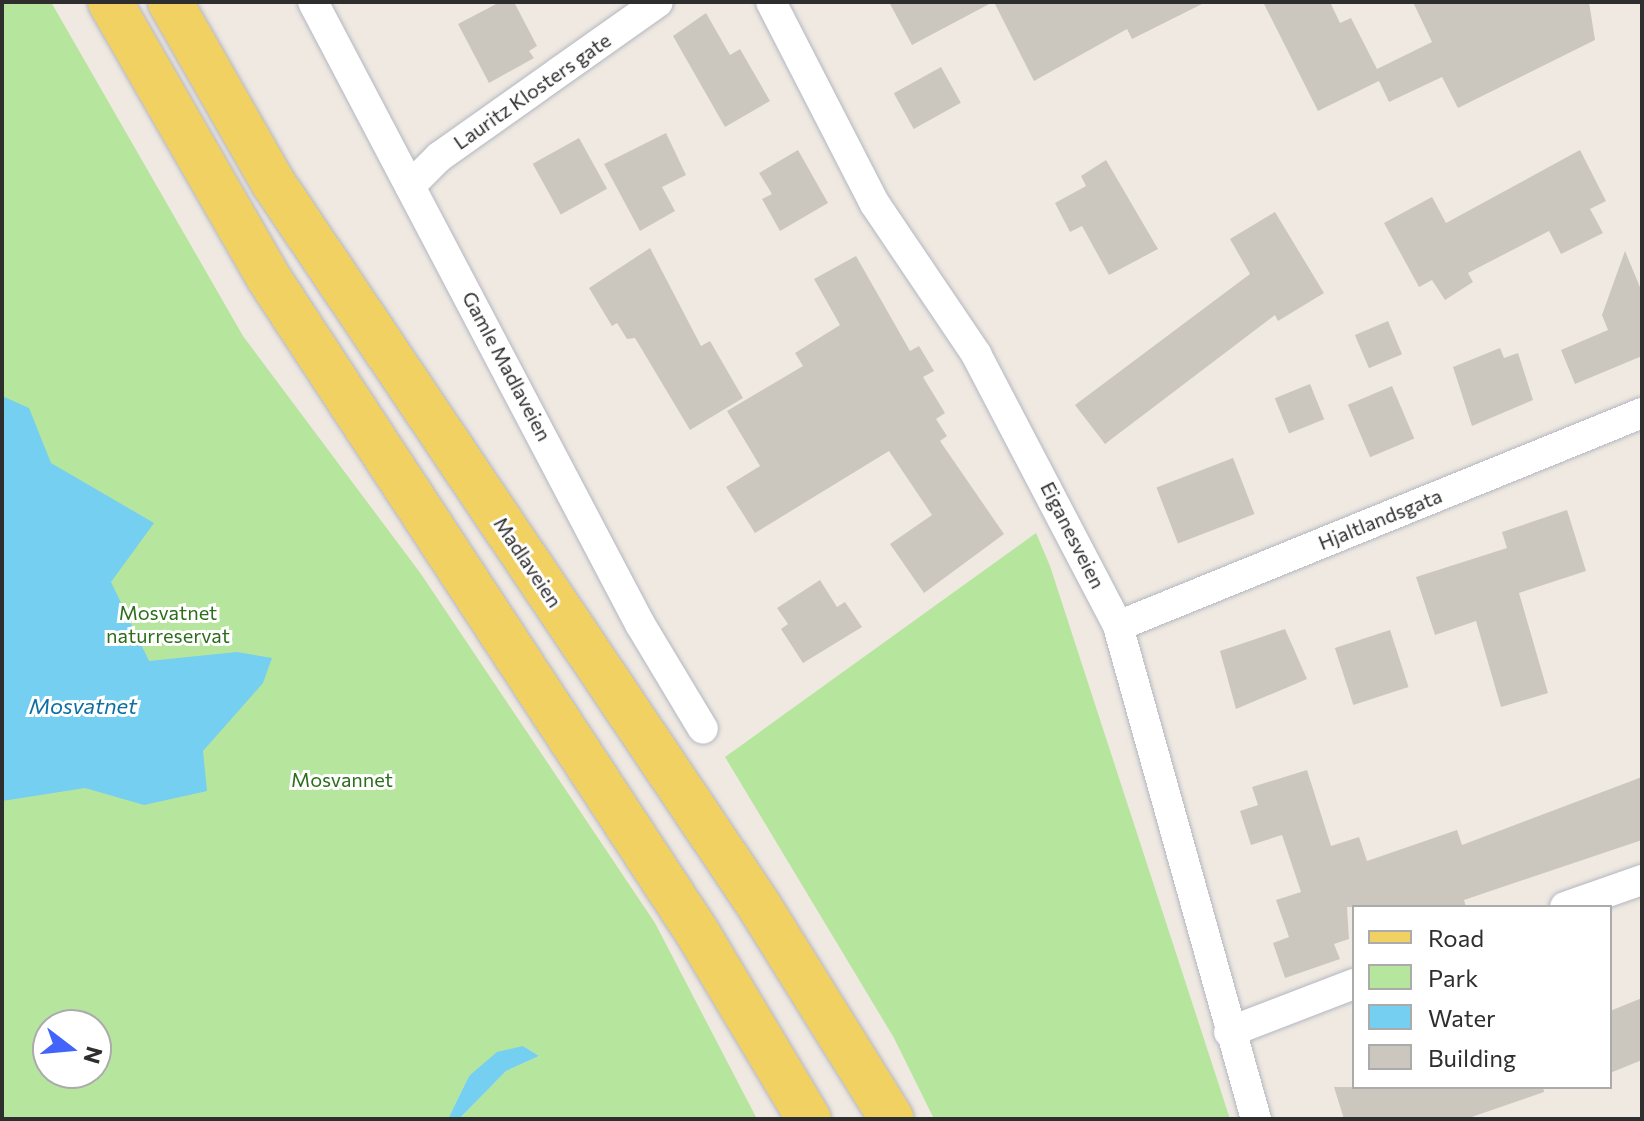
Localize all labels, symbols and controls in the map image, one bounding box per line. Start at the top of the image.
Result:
street label: Lauritz Klosters gate [449,28,615,154]
street label: Gamle Madlaveien [457,287,557,445]
street label: Eiganesveien [1036,478,1110,592]
street label: Hjaltlandsgata [1315,483,1445,555]
street label: Madlaveien [489,512,567,612]
park label: Mosvatnet naturreservat [106,601,230,648]
water label: Mosvatnet [29,693,137,719]
park label: Mosvannet [291,767,393,791]
legend [1352,905,1612,1089]
text: Road [1428,923,1484,952]
text: Park [1428,963,1478,992]
text: Water [1428,1003,1496,1032]
north arrow [32,1009,112,1089]
text: Building [1428,1043,1516,1072]
text: N [78,1044,109,1067]

